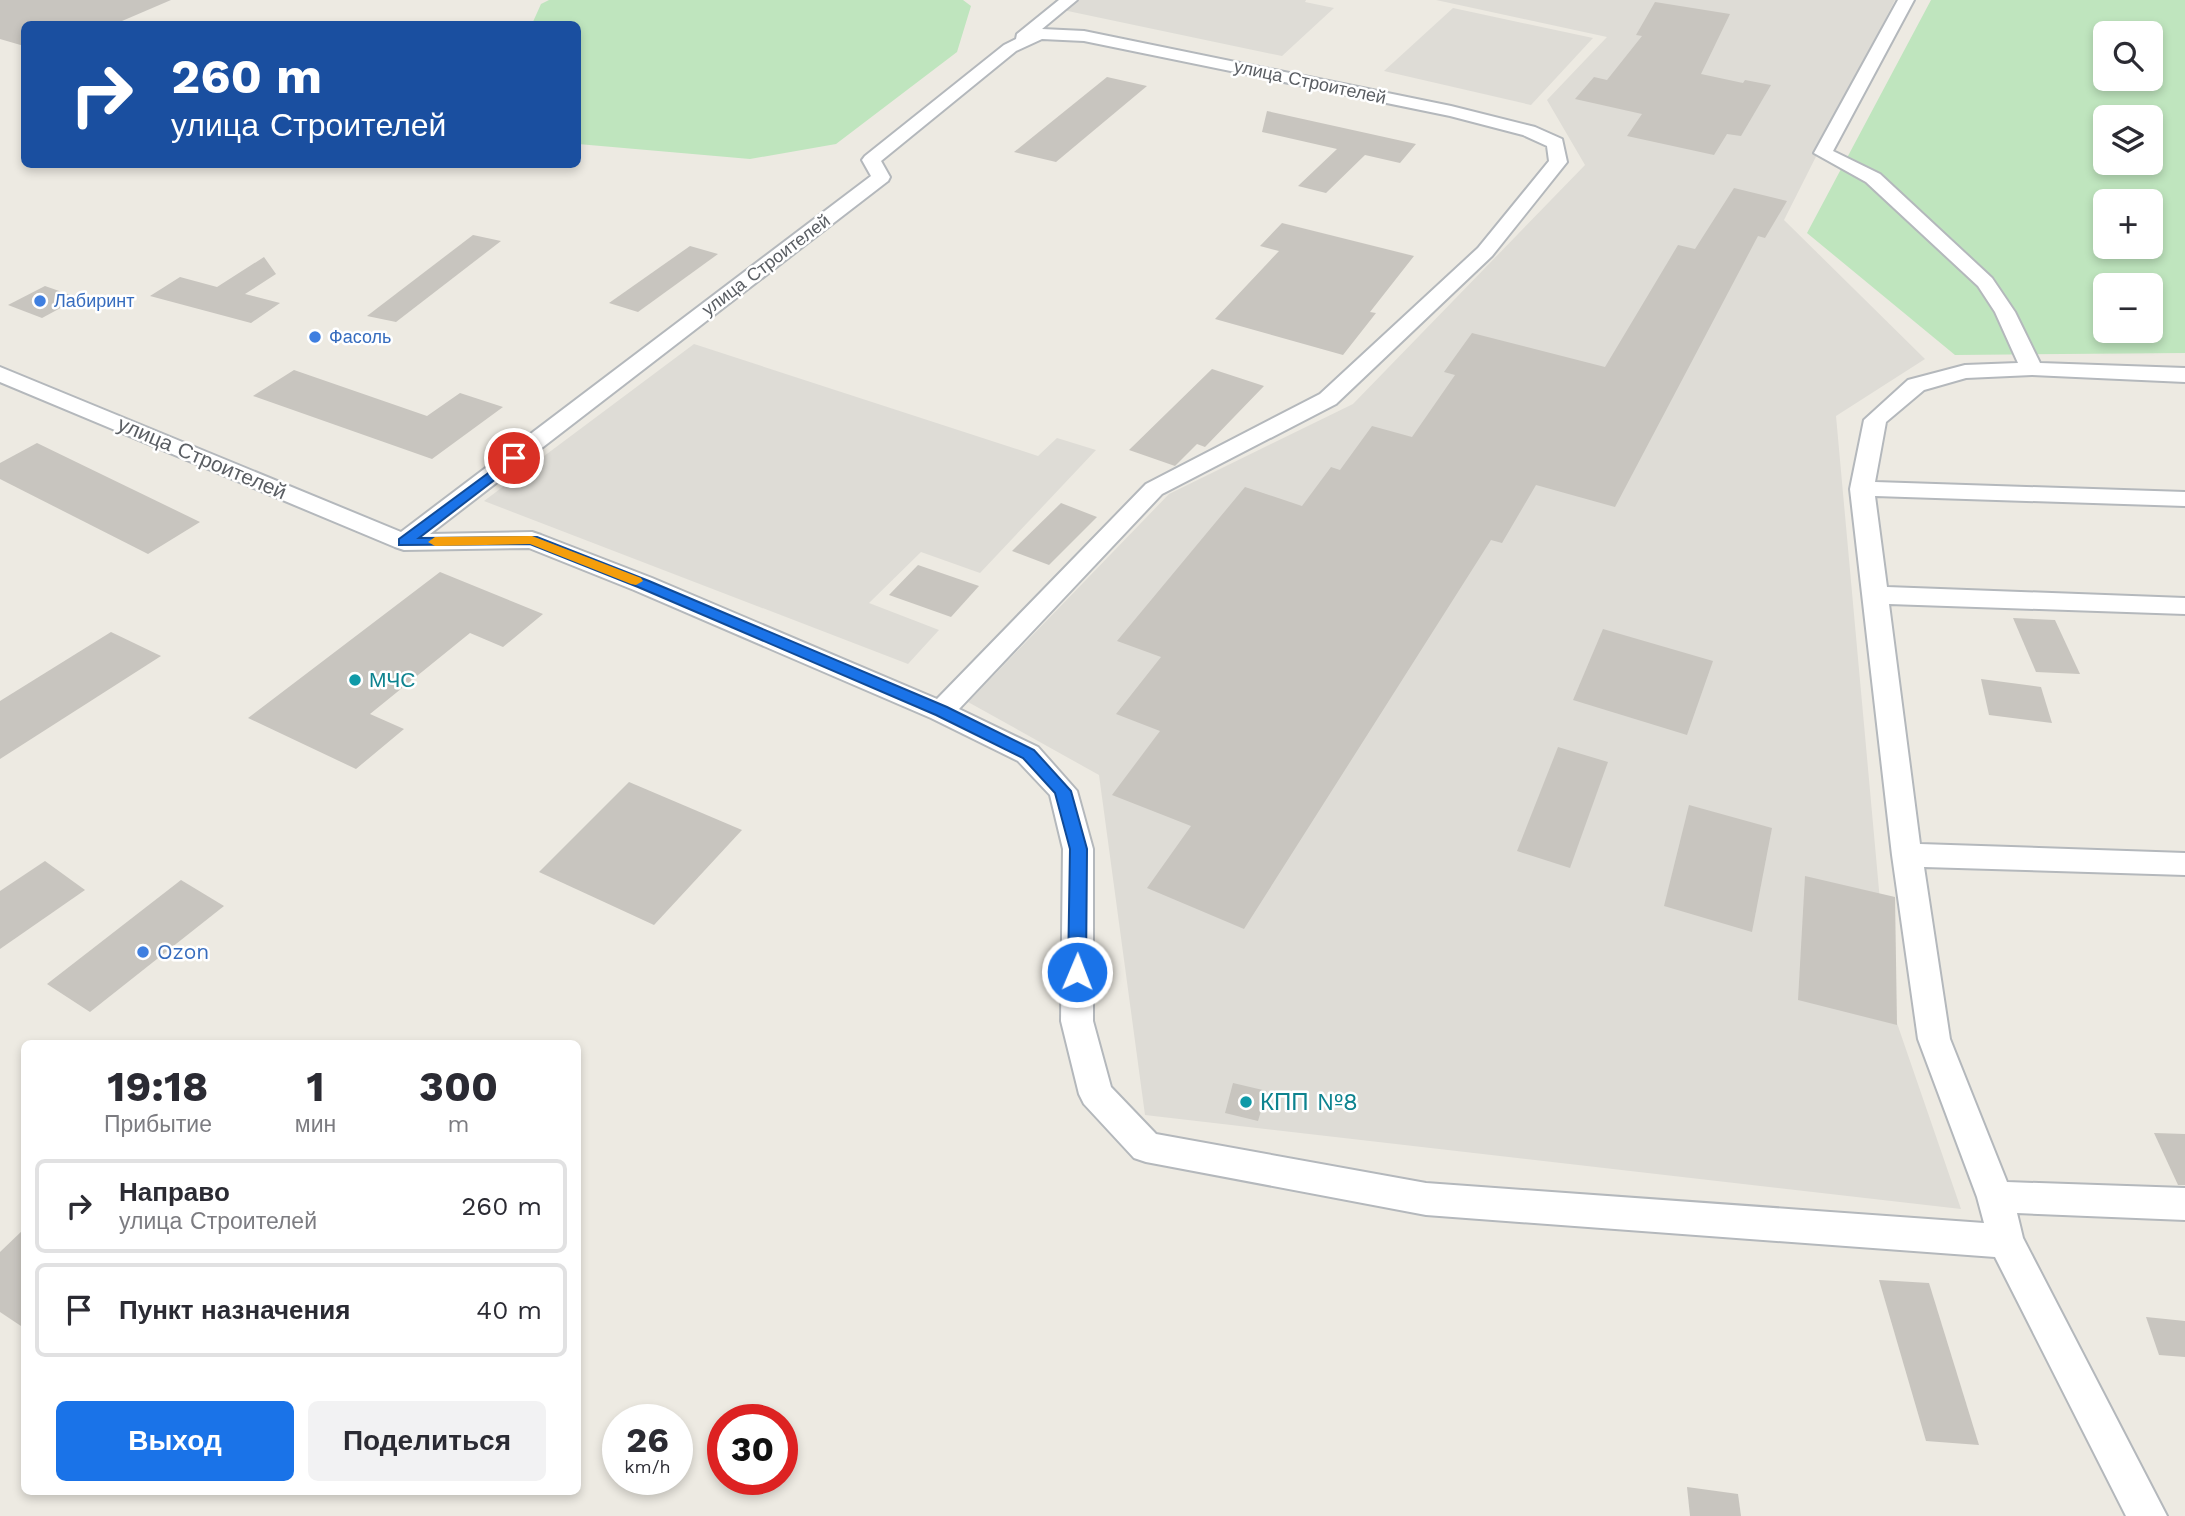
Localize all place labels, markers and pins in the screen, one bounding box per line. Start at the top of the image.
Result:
place label: Лабиринт [54,290,134,311]
marker: Лабиринт [32,293,48,309]
place label: Фасоль [329,326,391,347]
marker: Фасоль [307,329,323,345]
pin [484,428,544,488]
place label: МЧС [369,667,415,692]
marker: МЧС [347,672,363,688]
place label: Ozon [157,939,209,964]
marker: Ozon [135,944,151,960]
place label: КПП №8 [1260,1088,1358,1116]
marker: КПП №8 [1238,1094,1254,1110]

